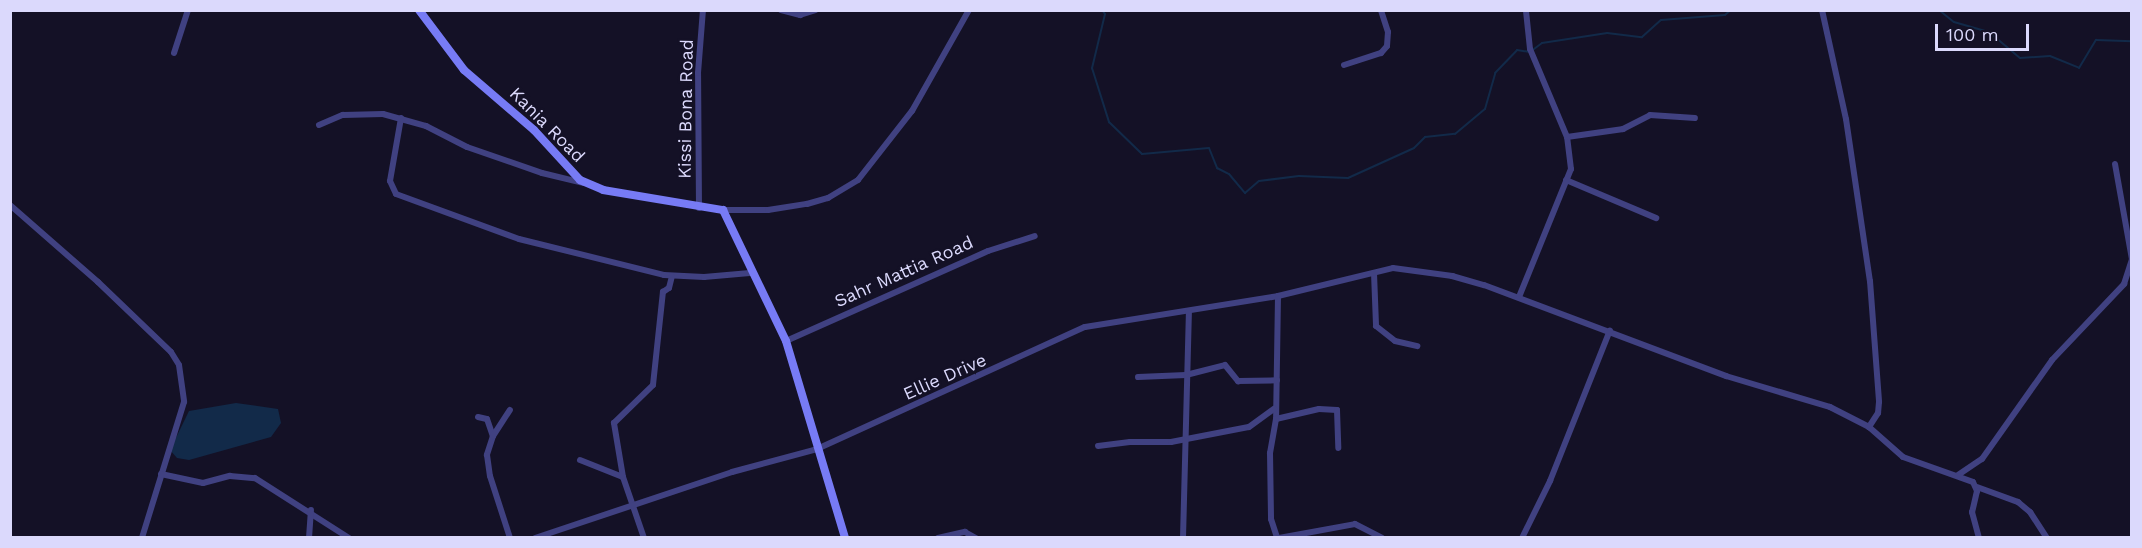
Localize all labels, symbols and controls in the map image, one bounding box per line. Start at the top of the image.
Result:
scale bar [1938,12,2032,50]
text: 100 m [1946,24,1999,45]
street label: Kissi Bona Road [674,39,698,179]
street label: Kania Road [505,83,589,167]
street label: Sahr Mattia Road [831,232,977,312]
street label: Ellie Drive [900,349,990,405]

